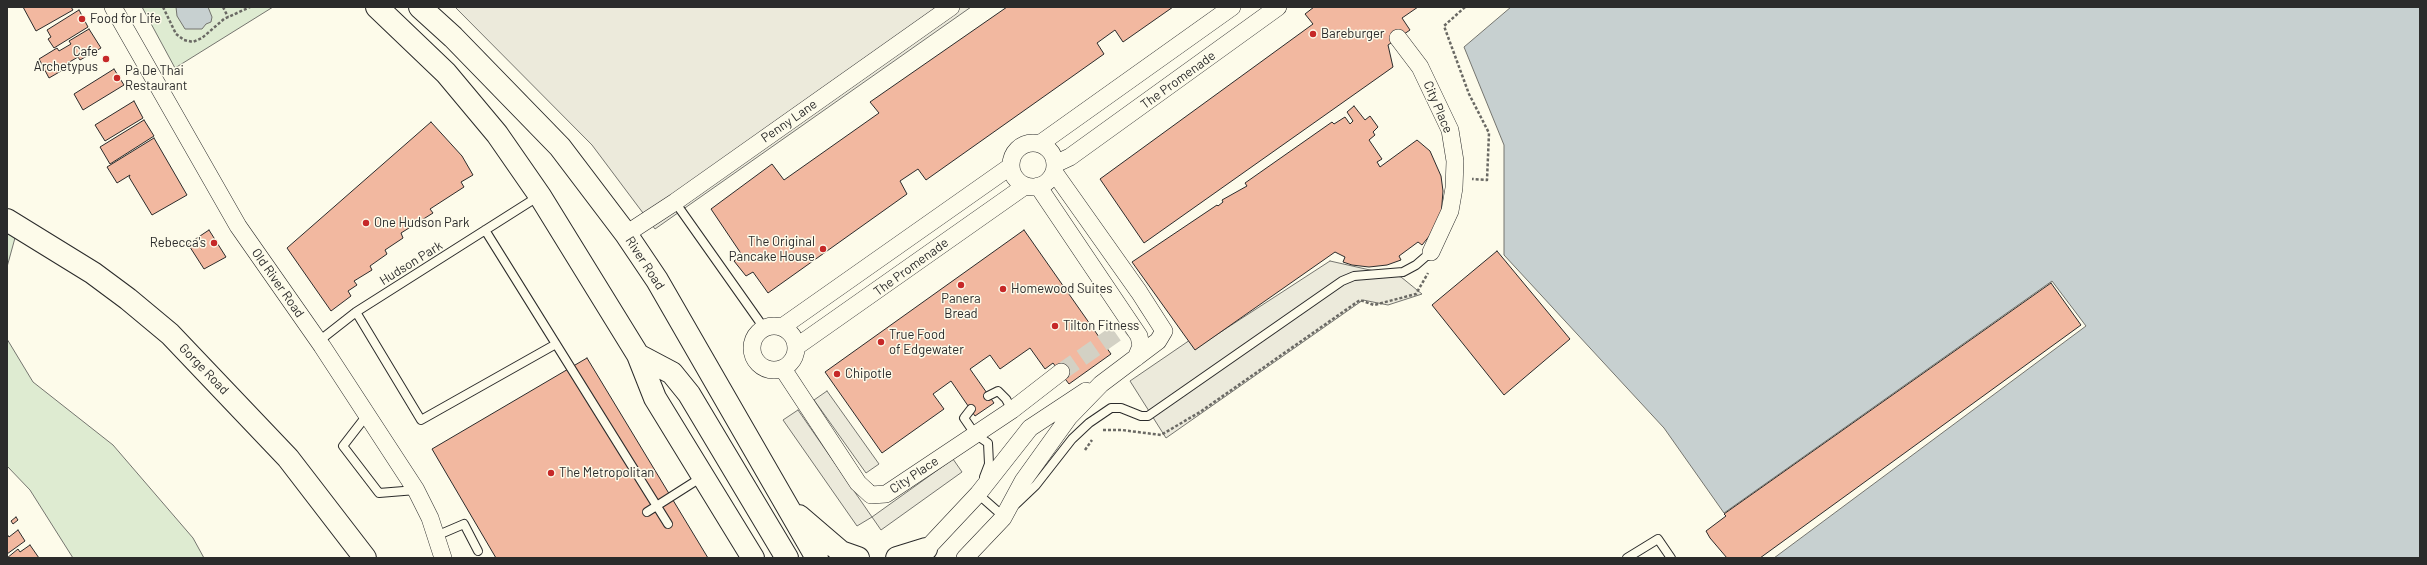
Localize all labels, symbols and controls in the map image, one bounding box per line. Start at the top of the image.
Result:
place label: Food for Life [90,11,161,27]
marker: Food for Life [77,14,87,24]
place label: Bareburger [1321,26,1385,42]
marker: Bareburger [1308,29,1318,39]
place label: Cafe Archetypus [34,44,98,75]
street label: The Promenade [1138,48,1218,112]
marker: Cafe Archetypus [101,54,111,64]
place label: Pa De Thai Restaurant [125,63,187,94]
marker: Pa De Thai Restaurant [112,73,122,83]
street label: City Place [1420,78,1456,136]
street label: Penny Lane [758,96,820,146]
place label: One Hudson Park [374,215,470,231]
marker: One Hudson Park [361,218,371,228]
street label: River Road [622,233,668,293]
place label: The Original Pancake House [729,234,815,265]
place label: Rebecca's [150,235,206,251]
street label: The Promenade [871,235,951,299]
marker: Rebecca's [209,238,219,248]
street label: Hudson Park [377,238,445,288]
marker: The Original Pancake House [818,244,828,254]
street label: Old River Road [248,245,308,321]
marker: Panera Bread [956,280,966,290]
place label: Homewood Suites [1011,281,1113,297]
marker: Homewood Suites [998,284,1008,294]
place label: Panera Bread [941,291,981,322]
place label: Tilton Fitness [1063,318,1139,334]
marker: Tilton Fitness [1050,321,1060,331]
place label: True Food of Edgewater [889,327,964,358]
marker: True Food of Edgewater [876,337,886,347]
street label: Gorge Road [176,340,232,398]
place label: Chipotle [845,366,892,382]
marker: Chipotle [832,369,842,379]
street label: City Place [887,453,941,497]
place label: The Metropolitan [559,465,654,481]
marker: The Metropolitan [546,468,556,478]

